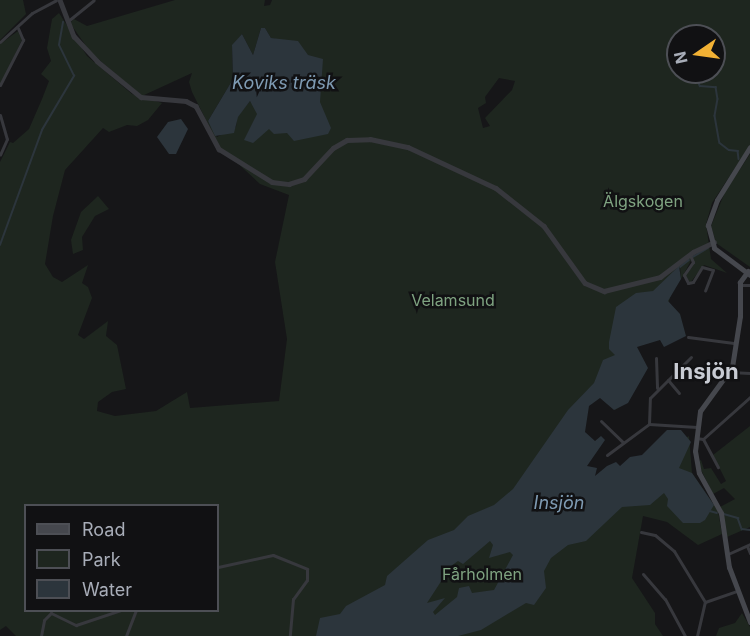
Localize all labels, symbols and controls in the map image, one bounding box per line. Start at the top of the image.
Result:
north arrow [666,24,726,84]
text: N [669,49,692,66]
water label: Koviks träsk [232,72,336,94]
park label: Älgskogen [603,191,683,211]
park label: Velamsund [411,290,495,310]
district label: Insjön [673,359,739,385]
water label: Insjön [534,492,584,514]
legend [24,504,219,612]
text: Road [82,519,125,540]
text: Park [82,549,121,570]
park label: Fårholmen [442,564,522,584]
text: Water [82,579,132,600]

